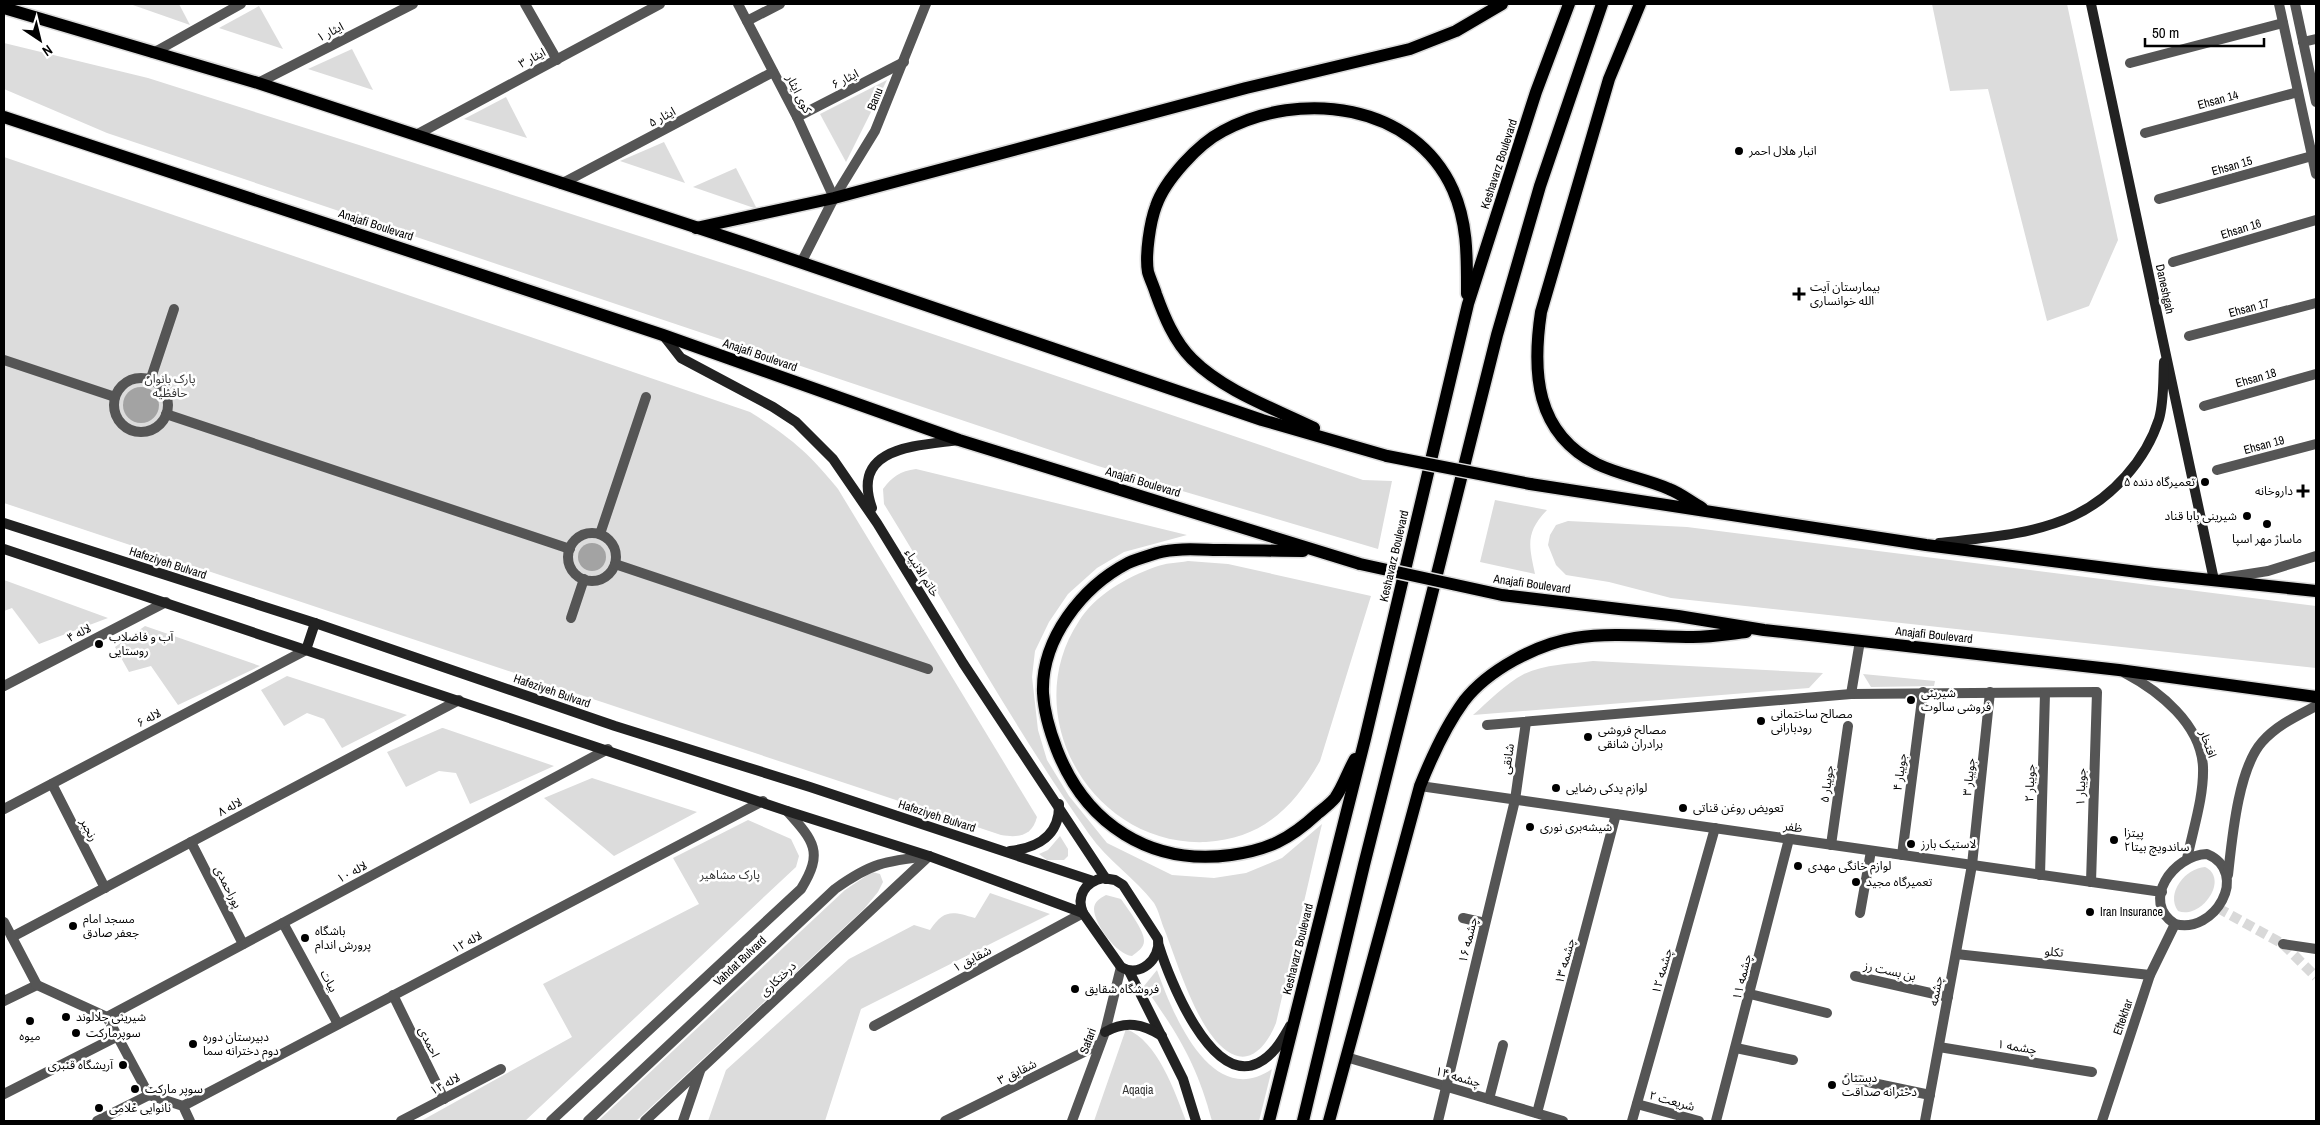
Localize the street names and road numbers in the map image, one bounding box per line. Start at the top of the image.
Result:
street label: ایثار ۱ [314,18,346,46]
street label: ایثار ۳ [516,44,548,72]
street label: ایثار ۶ [829,65,861,93]
street label: کوی ایثار [782,71,816,117]
street label: Banu [863,85,887,113]
street label: Ehsan 14 [2196,87,2241,113]
street label: ایثار ۵ [646,103,678,131]
street label: Keshavarz Boulevard [1477,117,1521,211]
street label: Ehsan 15 [2210,152,2255,179]
street label: Anajafi Boulevard [336,205,415,245]
street label: Ehsan 16 [2219,215,2263,243]
street label: Daneshgah [2152,263,2178,315]
street label: Ehsan 17 [2227,295,2272,321]
street label: Anajafi Boulevard [720,334,799,375]
street label: Ehsan 18 [2234,365,2278,391]
street label: Ehsan 19 [2242,432,2286,458]
street label: Anajafi Boulevard [1103,463,1182,501]
street label: Keshavarz Boulevard [1376,509,1412,603]
street label: Hafeziyeh Bulvard [127,543,209,583]
street label: خاتم الانبیاء [900,546,943,601]
street label: Anajafi Boulevard [1491,571,1572,597]
street label: لاله ۴ [64,620,94,646]
street label: Anajafi Boulevard [1894,623,1973,647]
street label: Hafeziyeh Bulvard [511,670,593,712]
street label: لاله ۶ [134,705,164,731]
street label: افتخار [2195,727,2220,760]
street label: شانقی [1498,743,1518,775]
street label: جویبار ۴ [1889,752,1911,792]
street label: جویبار ۳ [1959,757,1979,797]
street label: جویبار ۵ [1816,764,1838,804]
street label: جویبار ۲ [2021,764,2039,802]
street label: جویبار ۱ [2072,768,2090,806]
street label: لاله ۸ [215,794,245,820]
street label: Hafeziyeh Bulvard [896,796,978,836]
street label: رنجبر [76,815,102,844]
street label: ظفر [1782,818,1803,836]
street label: لاله ۱۰ [334,857,370,887]
street label: پوراحمدی [210,863,246,911]
street label: Keshavarz Boulevard [1279,902,1317,996]
street label: چشمه ۱۶ [1455,915,1481,965]
street label: لاله ۱۲ [449,927,485,957]
street label: Vahdat Bulvard [710,932,770,990]
street label: چشمه ۱۳ [1551,936,1579,986]
street label: شقایق ۱ [950,942,994,976]
street label: تکلو [2044,943,2065,961]
street label: چشمه ۱۲ [1648,946,1676,996]
street label: چشمه ۱۱ [1729,952,1755,1002]
street label: بن بست رز [1862,957,1917,984]
street label: درختکاری [756,958,800,1000]
street label: بیات [317,967,341,995]
street label: چشمه [1926,975,1947,1007]
street label: Eftekhar [2109,996,2137,1037]
street label: احمدی [415,1024,443,1060]
street label: Safari [1076,1026,1100,1056]
street label: چشمه ۱ [1996,1036,2038,1058]
street label: شقایق ۳ [995,1056,1039,1088]
street label: چشمه ۱۴ [1433,1063,1483,1091]
street label: لاله ۱۴ [427,1069,463,1099]
street label: شریعت ۲ [1648,1087,1696,1115]

